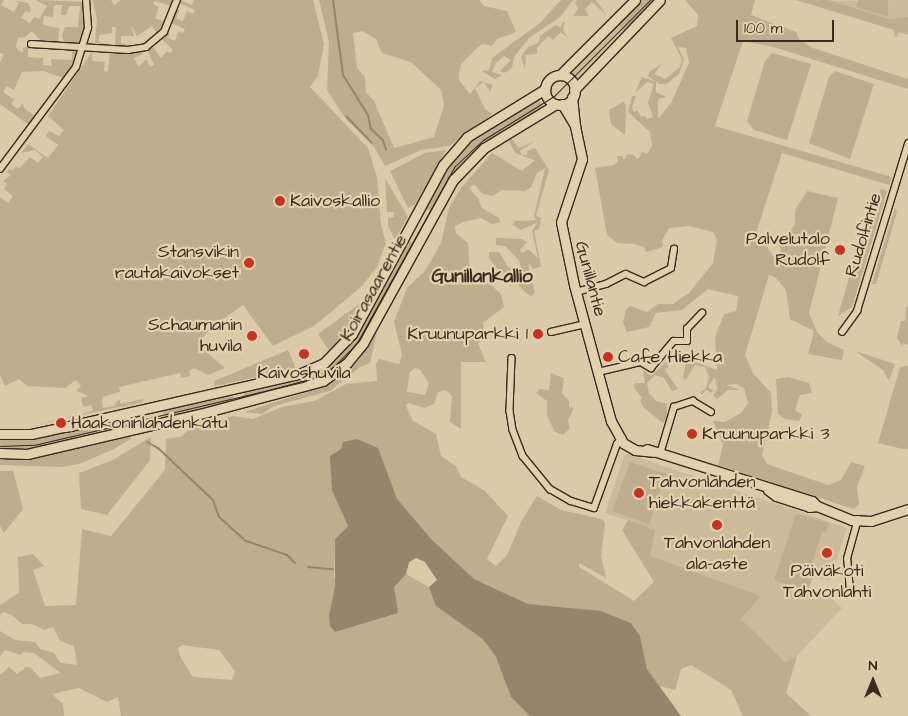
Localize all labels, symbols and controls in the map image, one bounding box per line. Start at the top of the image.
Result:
scale bar [738,10,836,42]
text: 100 m [744,18,783,39]
place label: Kaivoskallio [290,190,380,212]
street label: Rudolfintie [841,191,887,279]
marker: Kaivoskallio [274,195,286,207]
place label: Palvelutalo Rudolf [746,229,830,272]
street label: Koirasaarentie [336,231,412,345]
street label: Gunillantie [570,239,610,319]
place label: Stansvikin rautakaivokset [115,242,239,284]
marker: Palvelutalo Rudolf [834,244,846,256]
marker: Stansvikin rautakaivokset [243,257,255,269]
district label: Gunillankallio [431,266,533,288]
place label: Schaumanin huvila [148,315,242,358]
place label: Kruunuparkki 1 [407,323,528,345]
marker: Kruunuparkki 1 [532,328,544,340]
marker: Schaumanin huvila [246,330,258,342]
place label: Cafe Hiekka [618,346,722,368]
marker: Kaivoshuvila [298,348,310,360]
marker: Cafe Hiekka [602,351,614,363]
place label: Kaivoshuvila [257,362,351,384]
place label: Haakoninlahdenkatu [71,412,228,434]
marker: Haakoninlahdenkatu [55,417,67,429]
place label: Kruunuparkki 3 [702,423,830,445]
marker: Kruunuparkki 3 [686,428,698,440]
place label: Tahvonlahden hiekkakenttä [649,472,756,514]
marker: Tahvonlahden hiekkakenttä [633,487,645,499]
marker: Tahvonlahden ala-aste [711,519,723,531]
place label: Tahvonlahden ala-aste [664,533,770,576]
marker: Päiväkoti Tahvonlahti [821,547,833,559]
place label: Päiväkoti Tahvonlahti [783,561,871,604]
north arrow [848,656,898,706]
text: N [869,656,877,676]

